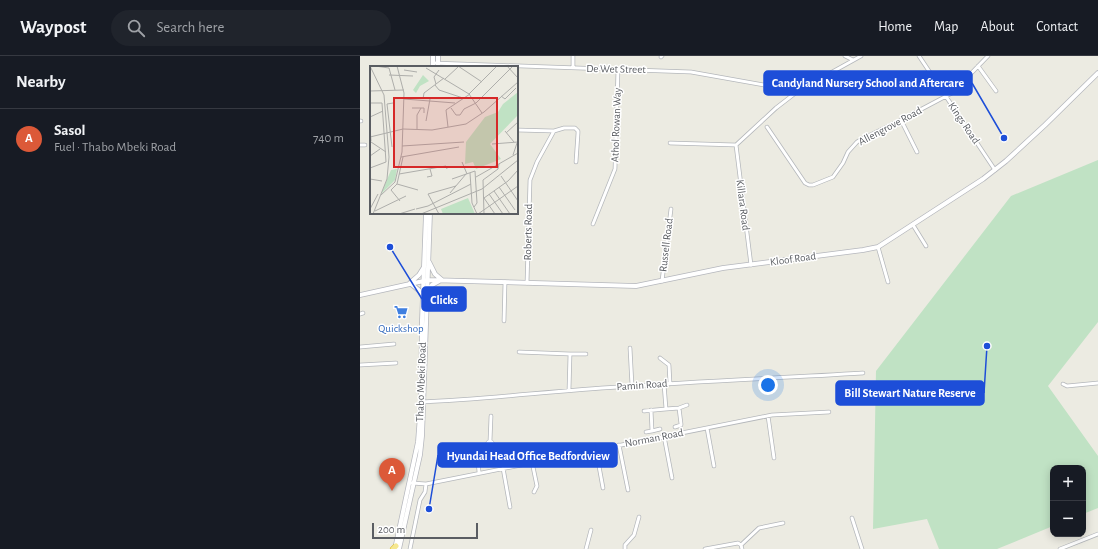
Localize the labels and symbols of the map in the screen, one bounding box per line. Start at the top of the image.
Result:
street label: De Wet Street [586,63,646,75]
inset map [370,66,518,214]
callout: Candyland Nursery School and Aftercare [764,71,972,95]
text: Candyland Nursery School and Aftercare [772,77,964,90]
street label: Athol Rowan Way [609,87,623,163]
street label: Kings Road [946,100,982,146]
street label: Allengrove Road [857,105,924,147]
street label: Killara Road [734,179,752,231]
street label: Roberts Road [522,203,534,260]
street label: Russell Road [657,217,675,272]
street label: Kloof Road [769,250,817,268]
callout: Clicks [422,287,466,311]
text: Clicks [430,294,458,306]
supermarket icon: Quickshop [393,304,409,320]
place label: Quickshop [378,323,424,334]
street label: Thabo Mbeki Road [414,342,428,422]
your location [758,375,778,395]
street label: Pamin Road [616,378,668,392]
callout: Bill Stewart Nature Reserve [836,381,984,405]
text: Bill Stewart Nature Reserve [844,387,976,399]
street label: Norman Road [624,427,684,449]
callout: Hyundai Head Office Bedfordview [438,443,617,467]
text: Hyundai Head Office Bedfordview [446,450,610,463]
pin: A [379,458,405,491]
scale bar [372,521,478,540]

